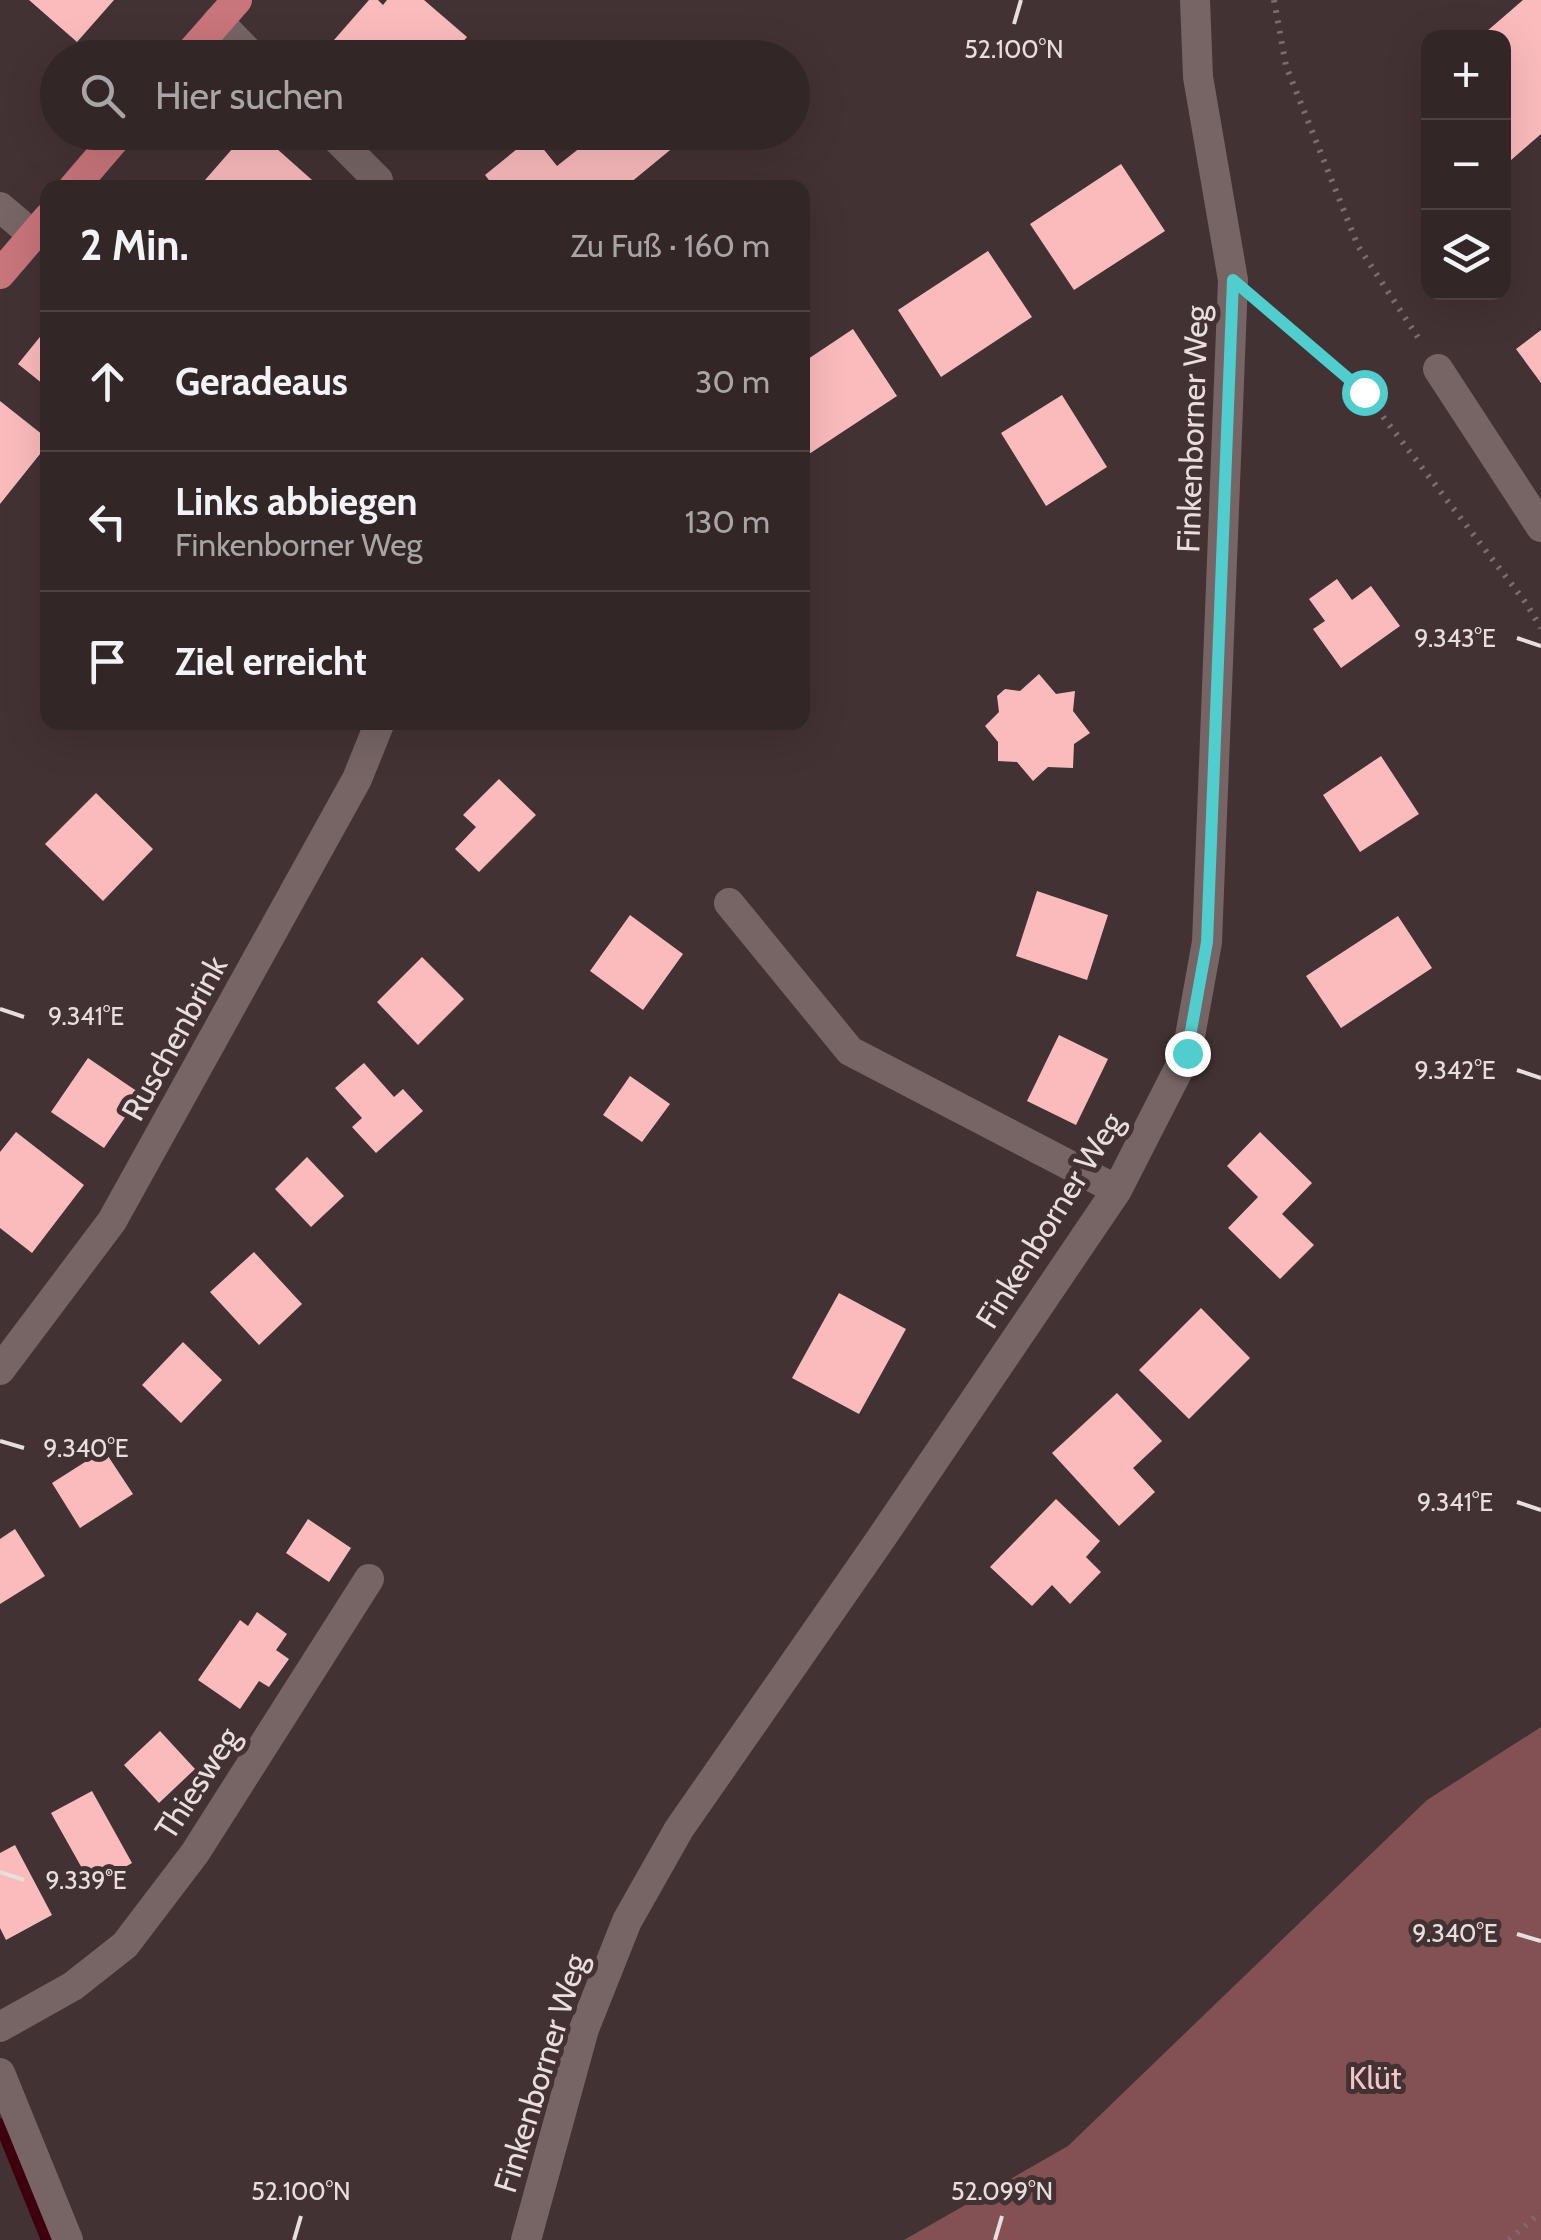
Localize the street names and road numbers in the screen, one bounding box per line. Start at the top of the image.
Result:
street label: Finkenborner Weg [1168,304,1216,553]
street label: Ruschenbrink [113,948,235,1127]
street label: Finkenborner Weg [967,1104,1132,1335]
street label: Thiesweg [146,1719,248,1846]
street label: Finkenborner Weg [485,1948,595,2197]

